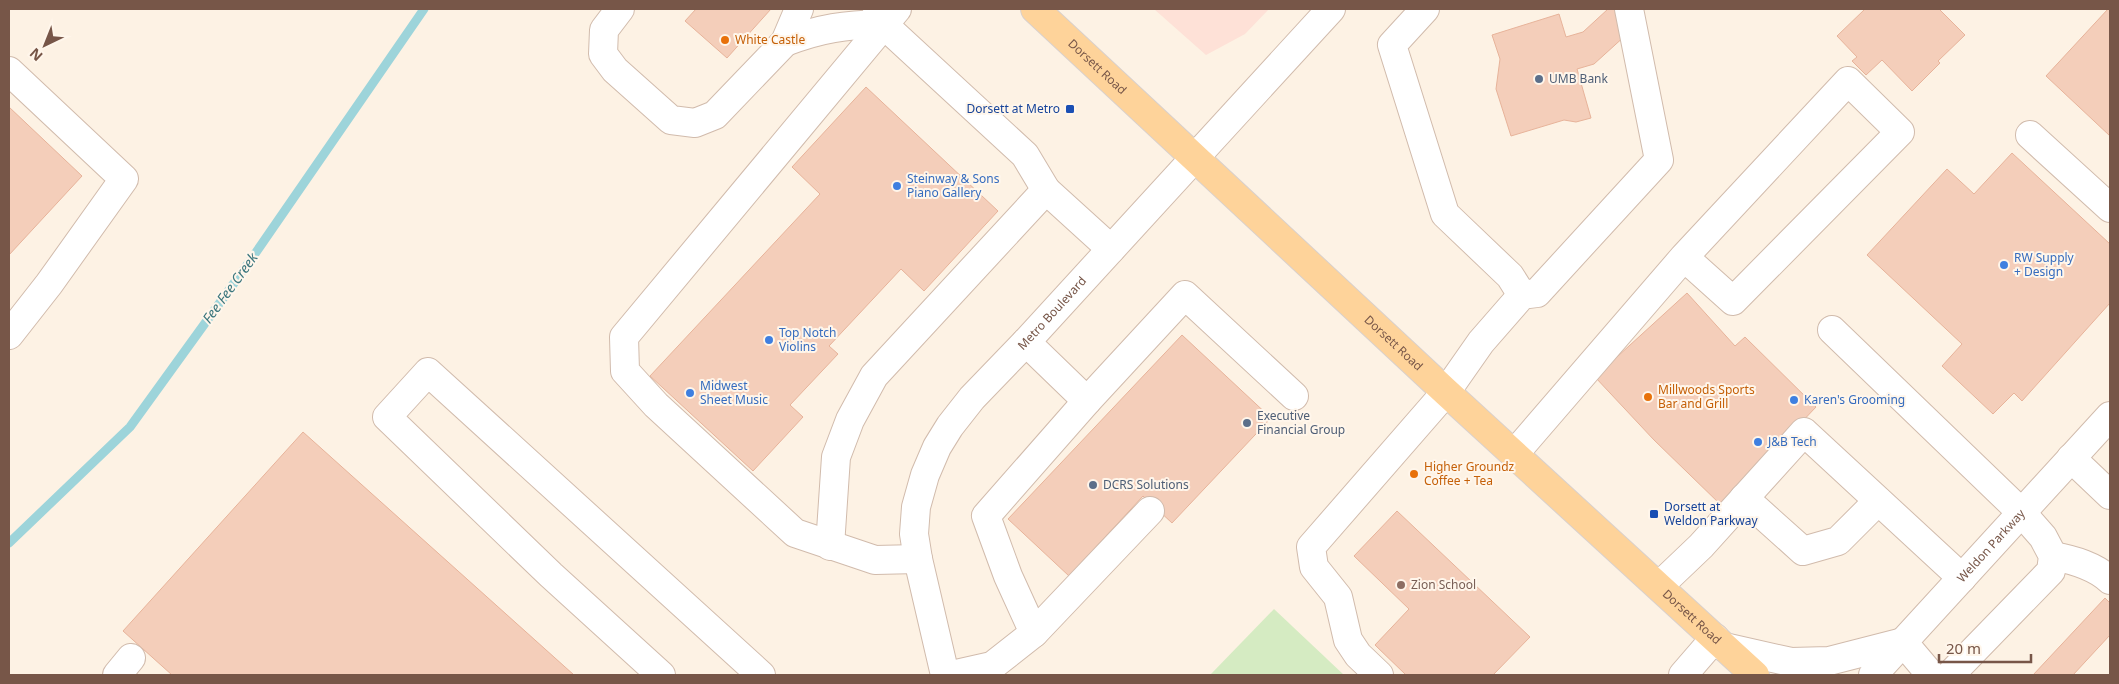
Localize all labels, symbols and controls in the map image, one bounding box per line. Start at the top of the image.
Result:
north arrow [20,20,70,70]
place label: White Castle [735,31,805,48]
marker: White Castle [719,34,731,46]
street label: Dorsett Road [1065,35,1130,98]
text: N [25,44,46,66]
place label: UMB Bank [1549,70,1609,87]
marker: UMB Bank [1533,73,1545,85]
place label: Dorsett at Metro [967,100,1060,117]
marker: Dorsett at Metro [1064,103,1076,115]
place label: Steinway & Sons Piano Gallery [907,170,1000,201]
marker: Steinway & Sons Piano Gallery [891,180,903,192]
water label: Fee Fee Creek [198,248,262,327]
place label: RW Supply + Design [2014,249,2075,280]
marker: RW Supply + Design [1998,259,2010,271]
street label: Metro Boulevard [1014,273,1090,354]
street label: Dorsett Road [1361,311,1427,374]
place label: Top Notch Violins [779,324,836,355]
marker: Top Notch Violins [763,334,775,346]
place label: Midwest Sheet Music [700,377,768,408]
place label: Millwoods Sports Bar and Grill [1658,381,1755,412]
marker: Midwest Sheet Music [684,387,696,399]
marker: Millwoods Sports Bar and Grill [1642,391,1654,403]
place label: Karen's Grooming [1804,391,1905,408]
marker: Karen's Grooming [1788,394,1800,406]
place label: Executive Financial Group [1257,407,1345,438]
marker: Executive Financial Group [1241,417,1253,429]
place label: J&B Tech [1767,433,1817,450]
marker: J&B Tech [1752,436,1764,448]
place label: Higher Groundz Coffee + Tea [1424,458,1515,489]
marker: Higher Groundz Coffee + Tea [1408,468,1420,480]
place label: DCRS Solutions [1103,476,1189,493]
marker: DCRS Solutions [1087,479,1099,491]
place label: Dorsett at Weldon Parkway [1664,498,1758,529]
street label: Weldon Parkway [1953,505,2029,586]
marker: Dorsett at Weldon Parkway [1648,508,1660,520]
place label: Zion School [1411,576,1476,593]
marker: Zion School [1395,579,1407,591]
street label: Dorsett Road [1659,585,1725,648]
scale bar [1939,632,2032,664]
text: 20 m [1946,638,1981,658]

